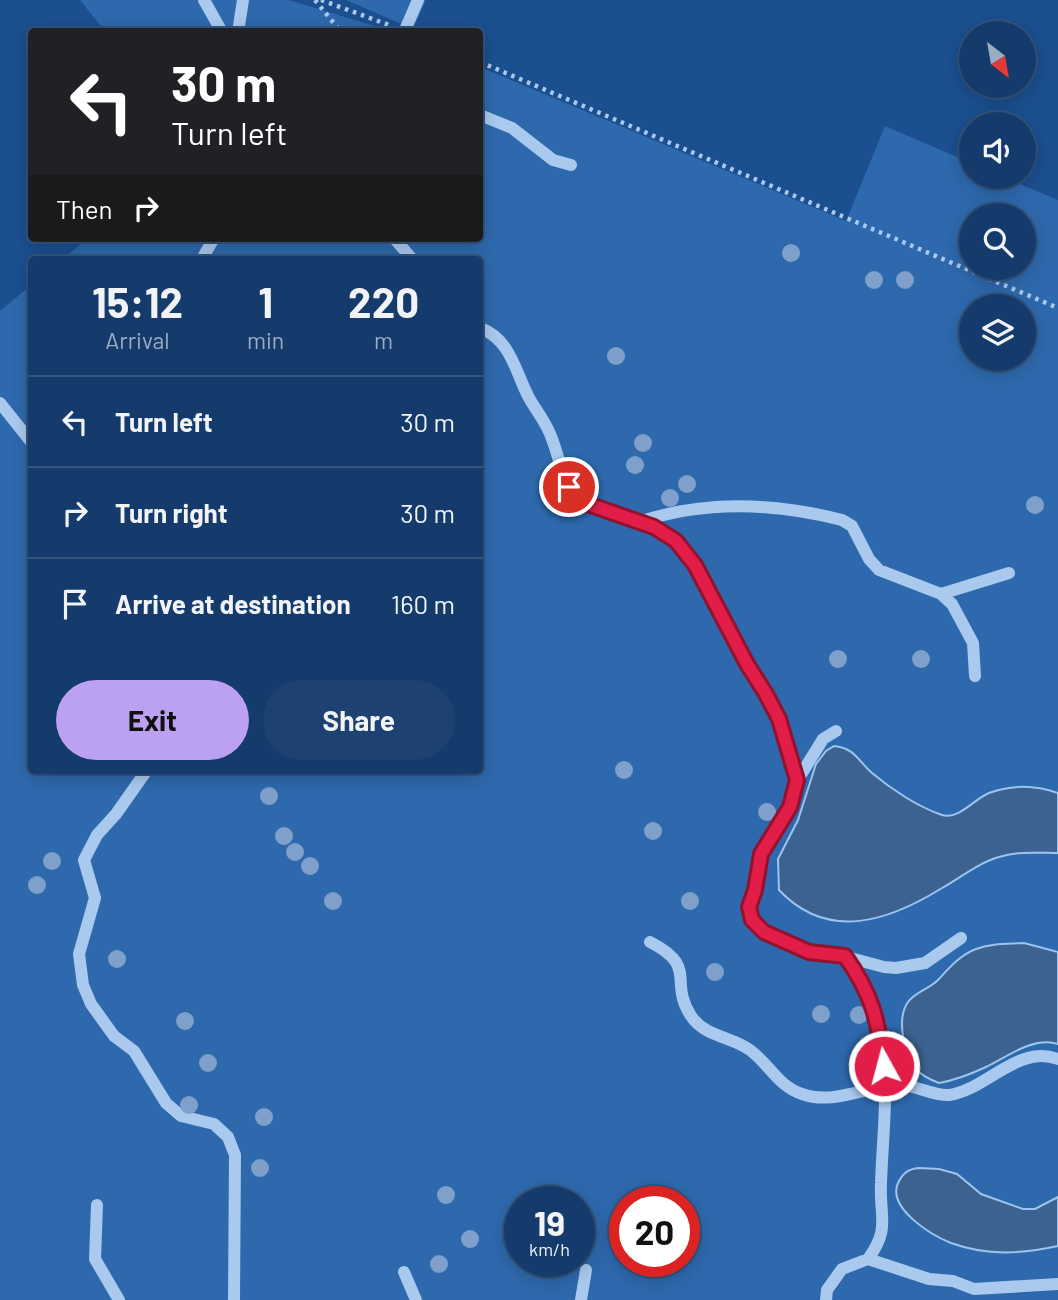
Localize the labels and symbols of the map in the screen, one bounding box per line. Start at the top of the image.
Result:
north arrow [959,21,1036,98]
pin [539,457,599,517]
position arrow [847,1029,921,1103]
speed limit sign: 20 [609,1186,700,1277]

